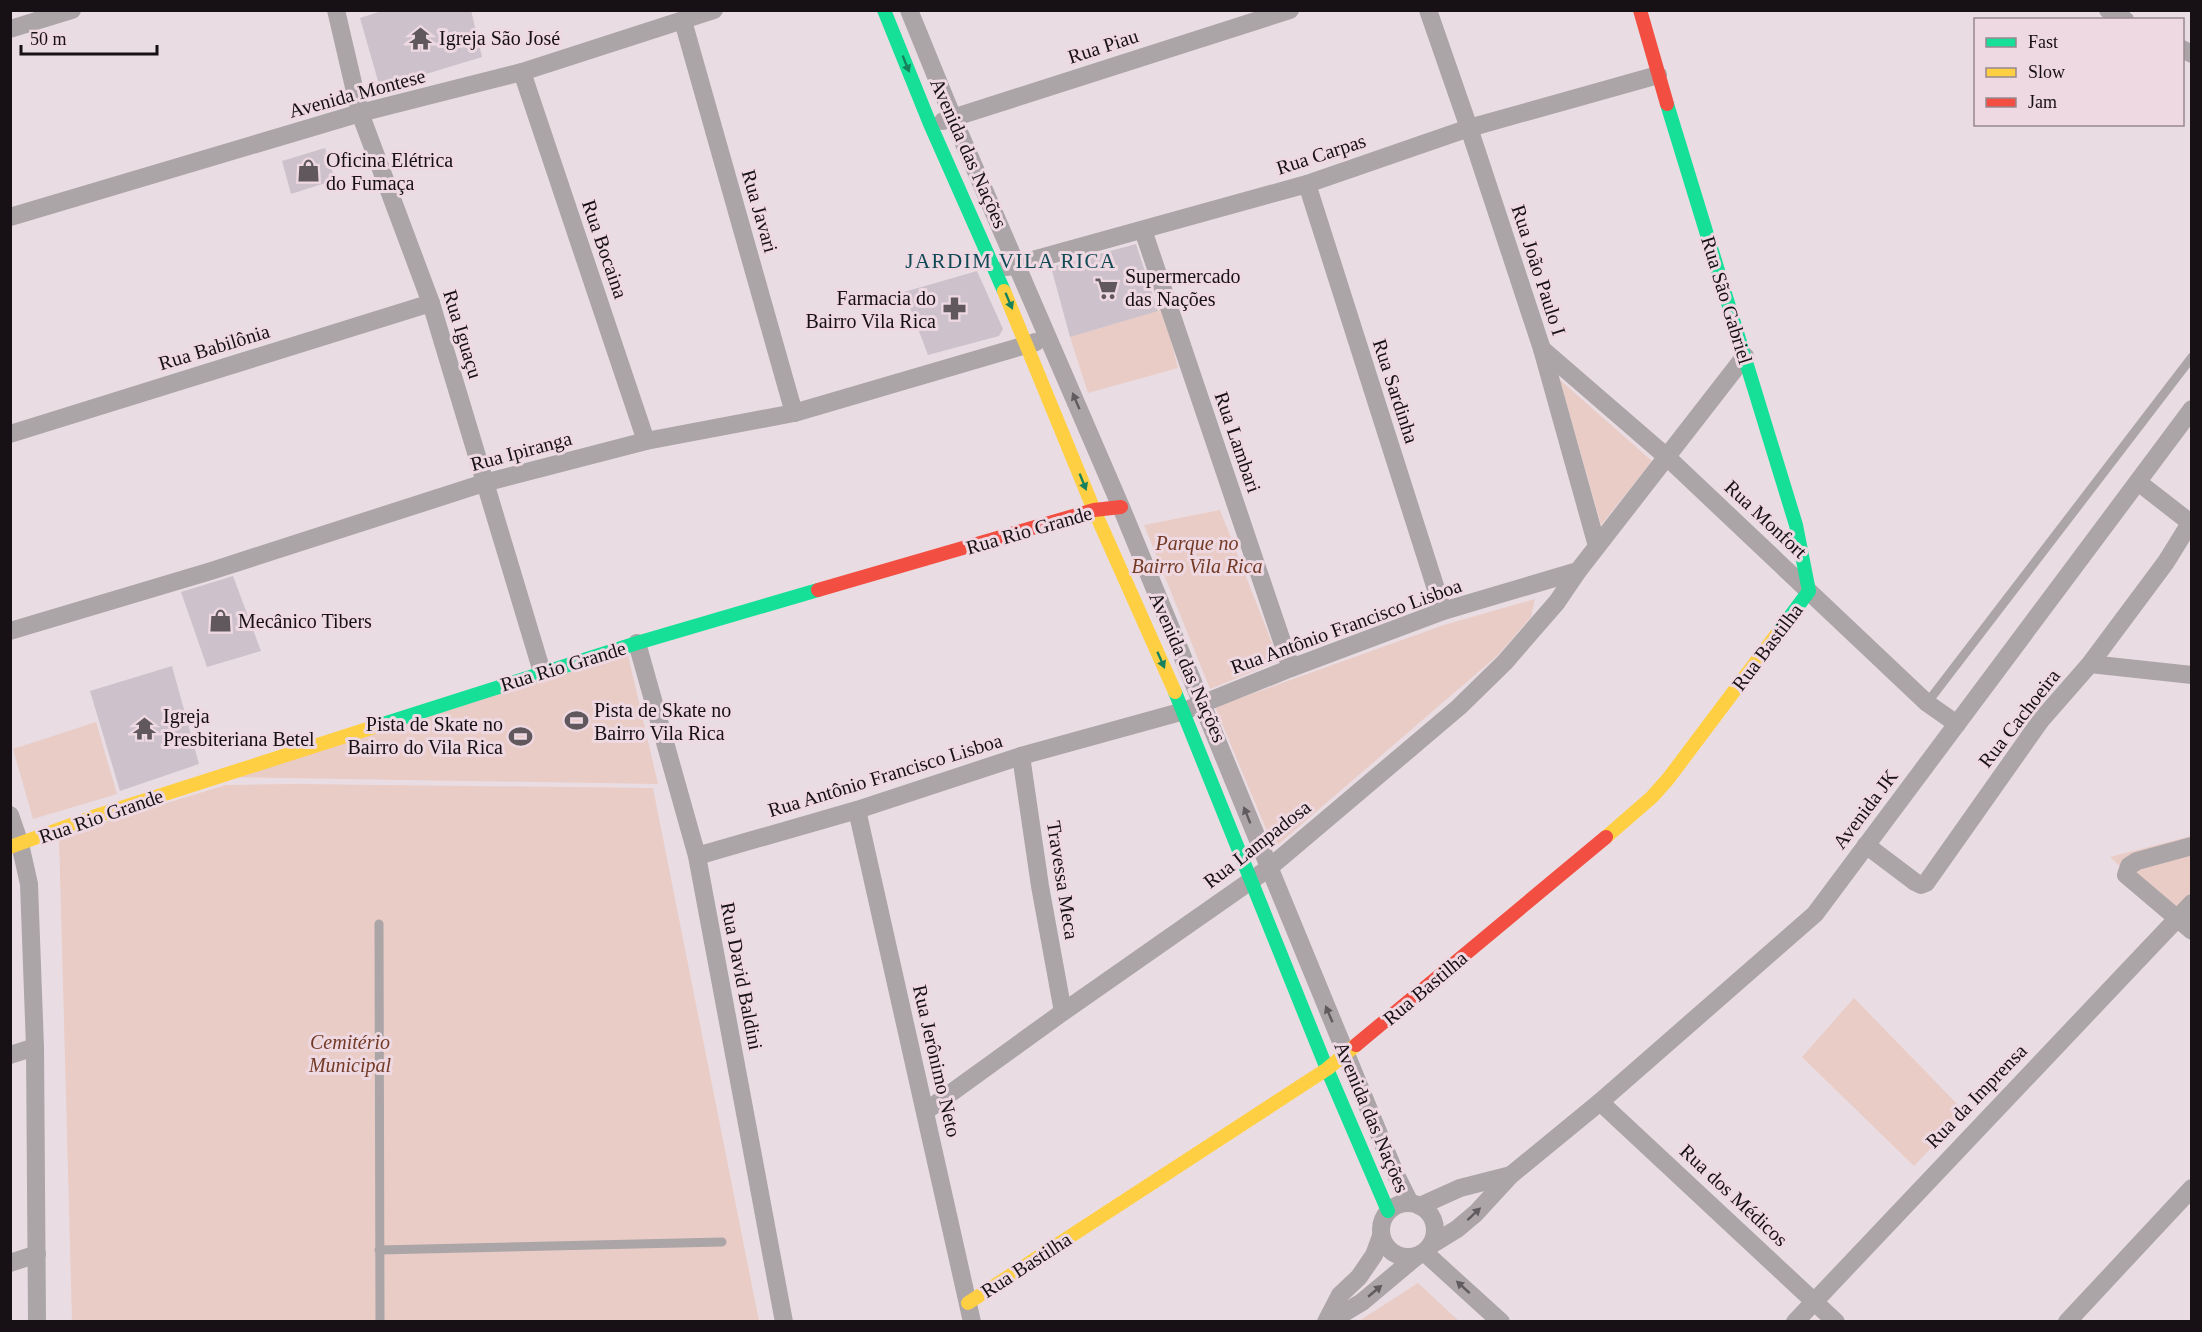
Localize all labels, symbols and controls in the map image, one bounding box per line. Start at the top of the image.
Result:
scale bar [21,18,158,56]
legend [1974,18,2184,126]
street label: Rua Piau [1065,24,1141,68]
temple icon: Igreja São José [408,25,434,51]
place label: Igreja São José [439,27,560,50]
text: 50 m [30,29,67,49]
text: Fast [2028,32,2058,52]
one-way arrow [901,56,911,74]
text: Slow [2028,62,2065,82]
street label: Avenida Montese [286,64,428,122]
street label: Avenida das Nações [925,75,1012,232]
text: Jam [2028,92,2057,112]
street label: Rua Carpas [1273,129,1369,180]
place label: Oficina Elétrica do Fumaça [326,149,453,195]
shop icon: Oficina Elétrica do Fumaça [295,158,321,184]
street label: Rua Javari [738,167,782,255]
street label: Rua Bocaina [578,197,632,301]
street label: Rua João Paulo I [1508,202,1570,338]
street label: Rua São Gabriel [1697,234,1757,367]
district label: JARDIM VILA RICA [905,249,1117,273]
place label: Supermercado das Nações [1125,265,1241,311]
supermarket icon: Supermercado das Nações [1094,275,1120,301]
street label: Rua Iguaçu [438,287,487,381]
place label: Farmacia do Bairro Vila Rica [805,287,936,332]
one-way arrow [1005,292,1014,310]
pharmacy icon: Farmacia do Bairro Vila Rica [941,296,967,322]
street label: Rua Babilônia [156,320,272,374]
street label: Rua Sardinha [1369,336,1423,446]
street label: Rua Lambari [1211,389,1266,496]
one-way arrow [1071,392,1081,410]
street label: Rua Ipiranga [468,427,574,476]
one-way arrow [1078,473,1088,491]
street label: Rua Monfort [1721,476,1812,563]
street label: Rua Rio Grande [963,501,1095,558]
park label: Parque no Bairro Vila Rica [1131,532,1263,577]
street label: Rua Antônio Francisco Lisboa [1228,574,1464,678]
street label: Avenida das Nações [1144,589,1231,746]
street label: Rua Bastilha [1727,599,1807,695]
shop icon: Mecânico Tibers [207,608,233,634]
place label: Mecânico Tibers [238,610,372,632]
street label: Rua Rio Grande [498,636,628,696]
one-way arrow [1157,651,1166,669]
street label: Rua Cachoeira [1974,665,2064,771]
place label: Pista de Skate no Bairro Vila Rica [594,699,731,744]
place label: Igreja Presbiteriana Betel [163,705,315,750]
sports icon: Pista de Skate no Bairro Vila Rica [563,708,589,734]
place label: Pista de Skate no Bairro do Vila Rica [347,713,503,758]
temple icon: Igreja Presbiteriana Betel [132,715,158,741]
sports icon: Pista de Skate no Bairro do Vila Rica [508,723,534,749]
street label: Rua Antônio Francisco Lisboa [765,729,1005,821]
street label: Avenida JK [1828,765,1902,853]
street label: Rua Rio Grande [36,784,166,848]
street label: Rua Lampadosa [1199,795,1315,893]
one-way arrow [1242,805,1252,823]
street label: Travessa Meca [1043,819,1083,941]
street label: Rua David Baldini [717,900,767,1052]
street label: Rua Bastilha [1379,946,1472,1029]
street label: Rua Jerônimo Neto [909,983,965,1139]
one-way arrow [1324,1005,1333,1023]
park label: Cemitério Municipal [308,1031,392,1077]
street label: Avenida das Nações [1329,1038,1414,1196]
street label: Rua da Imprensa [1921,1040,2032,1153]
street label: Rua dos Médicos [1676,1140,1792,1251]
one-way arrow [1466,1208,1481,1221]
street label: Rua Bastilha [977,1228,1075,1302]
one-way arrow [1455,1280,1470,1294]
one-way arrow [1367,1285,1383,1298]

